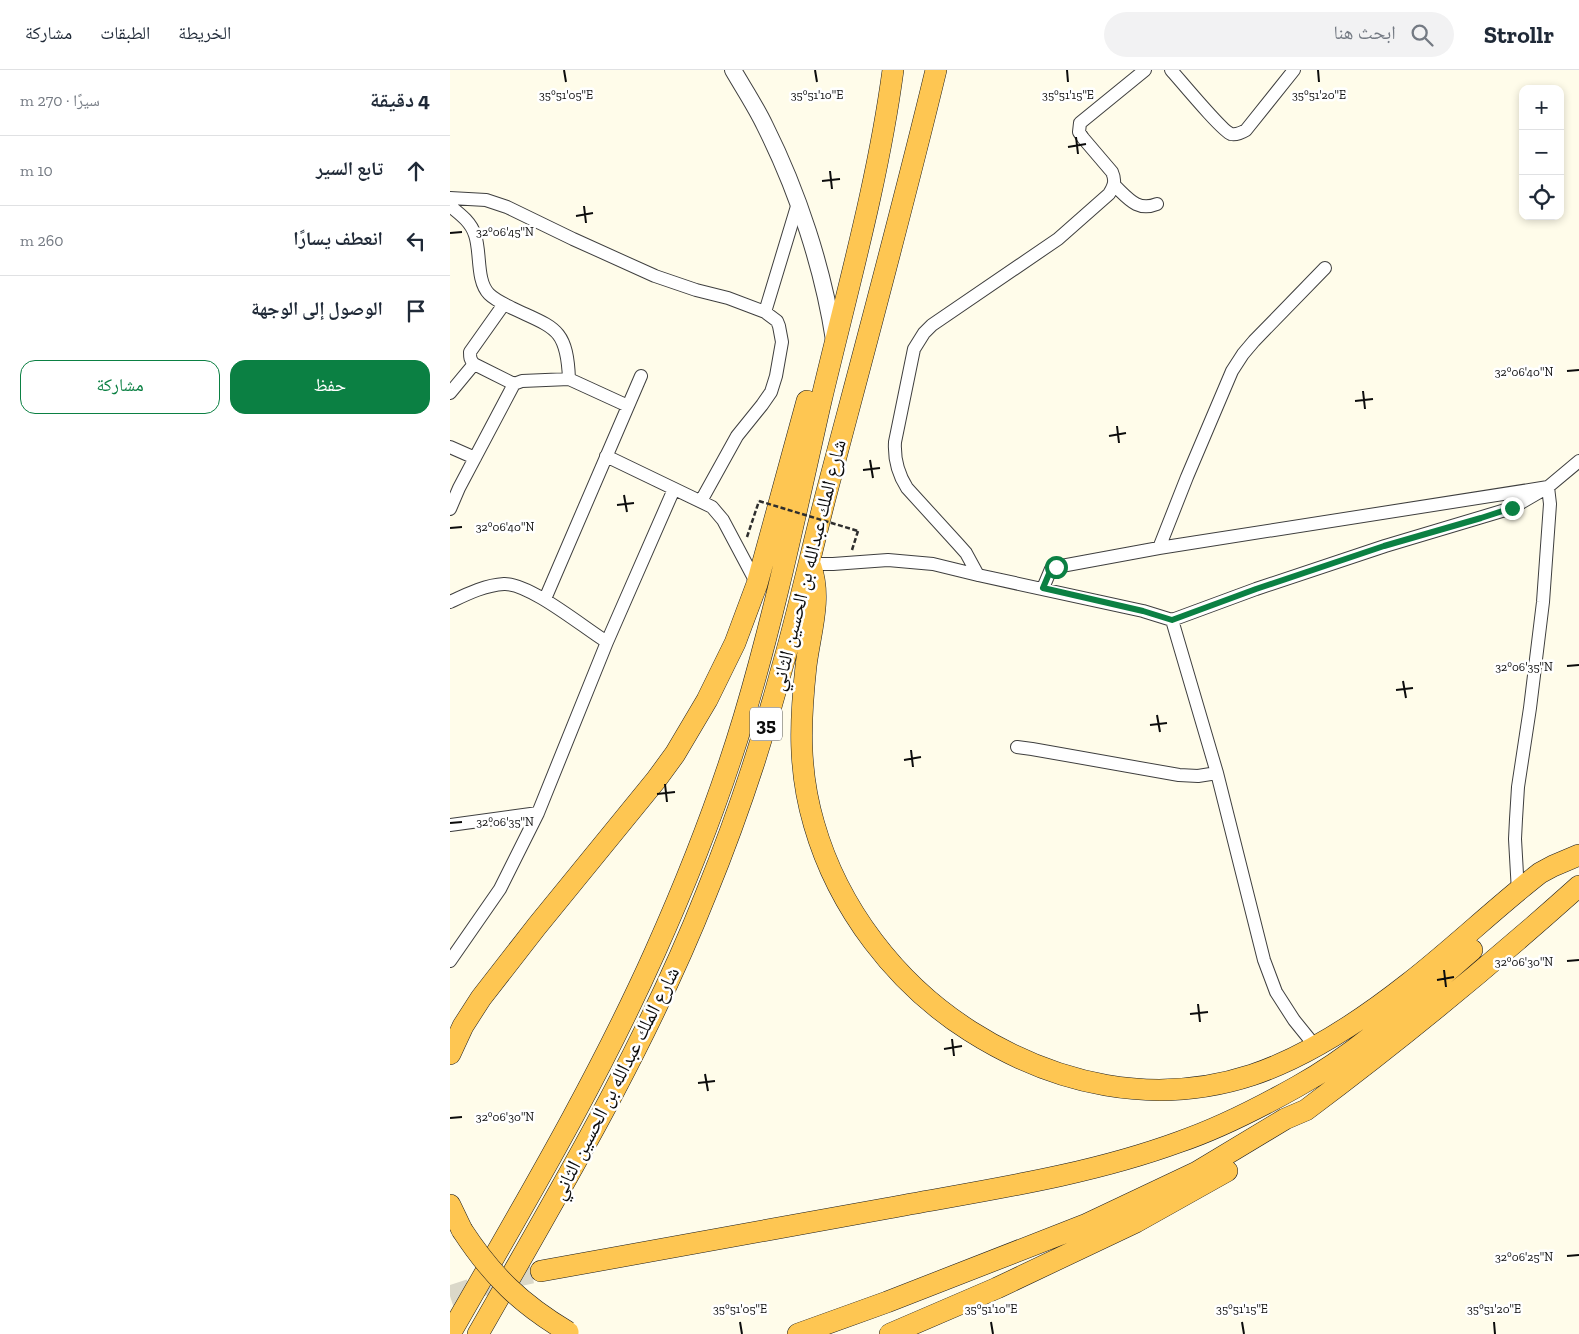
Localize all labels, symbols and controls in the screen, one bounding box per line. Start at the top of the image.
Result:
search box [1104,12,1454,57]
text: Strollr [1484,20,1554,49]
text: ابحث هنا [1333,21,1396,44]
icon: search [1408,21,1436,49]
text: مشاركة [25,22,72,44]
text: الطبقات [100,22,150,44]
text: الخريطة [178,22,231,44]
map controls [1519,85,1564,220]
button: + [1519,85,1564,130]
text: 4 دقيقة [370,87,430,112]
text: 35°51'05"E [539,88,593,102]
text: 35°51'10"E [791,88,843,102]
text: 35°51'15"E [1042,88,1094,102]
text: 35°51'20"E [1292,88,1346,102]
text: سيرًا · 270 m [20,91,100,110]
button: − [1519,130,1564,175]
text: تابع السير [316,157,383,180]
icon: ahead [402,157,430,185]
text: 10 m [20,161,53,180]
button: locate [1519,175,1564,220]
text: 32°06'45"N [476,225,534,239]
text: انعطف يسارًا [293,227,383,250]
icon: left [402,227,430,255]
text: 260 m [20,231,63,250]
text: الوصول إلى الوجهة [251,297,383,320]
icon: arrive [402,297,430,325]
button: مشاركة [20,360,220,414]
button: حفظ [230,360,430,414]
text: 32°06'40"N [1495,365,1553,379]
street label: شارع الملك عبدالله بن الحسين الثاني [765,437,855,694]
route end [1501,497,1524,520]
text: 32°06'40"N [476,520,534,534]
route start [1045,556,1068,579]
text: 32°06'35"N [1495,660,1553,674]
road number: 35 [750,708,782,741]
text: 32°06'35"N [476,815,534,829]
text: 32°06'30"N [1495,955,1553,969]
street label: شارع الملك عبدالله بن الحسين الثاني [546,963,688,1205]
text: 32°06'30"N [476,1110,534,1124]
text: 32°06'25"N [1495,1250,1553,1264]
text: 35°51'05"E [713,1302,767,1316]
text: 35°51'10"E [965,1302,1017,1316]
text: 35°51'15"E [1216,1302,1268,1316]
text: 35°51'20"E [1467,1302,1521,1316]

